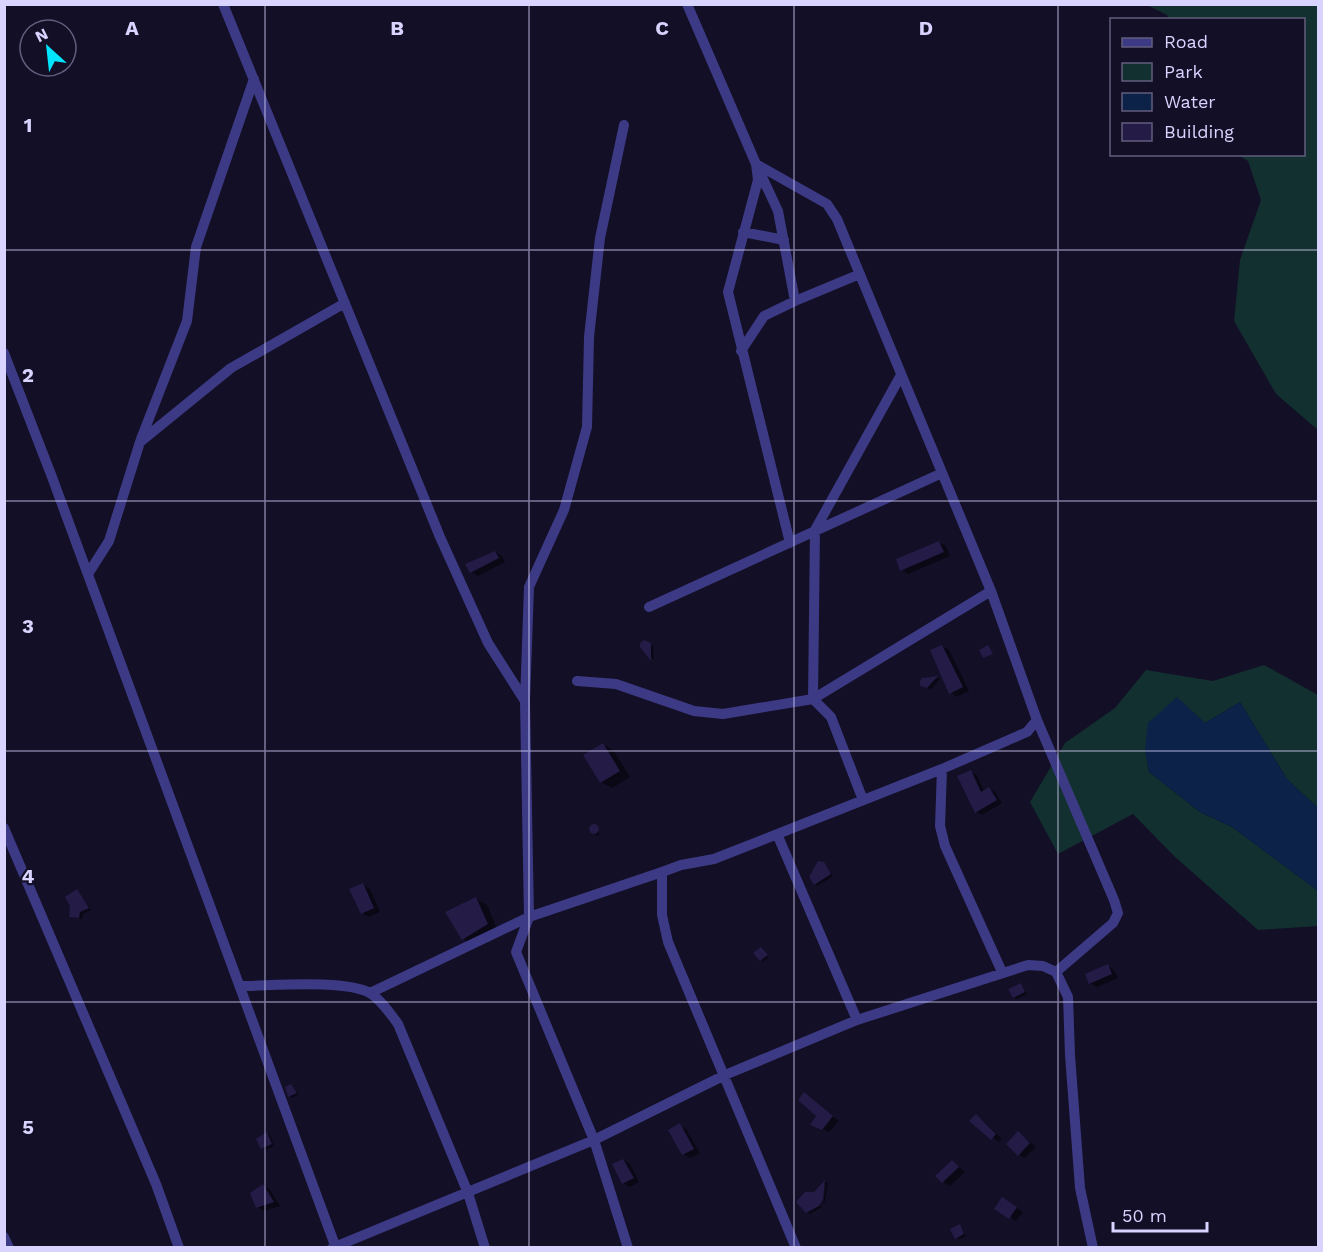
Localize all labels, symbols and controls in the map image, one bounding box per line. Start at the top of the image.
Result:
text: A [125,16,139,40]
text: B [390,16,404,40]
text: C [655,16,669,40]
text: D [919,16,933,40]
north arrow [18,18,78,78]
legend [1110,18,1305,156]
text: N [32,24,51,46]
text: Road [1164,31,1208,52]
text: Park [1164,61,1203,82]
text: Water [1164,91,1216,112]
text: 1 [24,113,32,137]
text: Building [1164,121,1234,142]
text: 2 [22,363,34,387]
text: 3 [22,614,34,638]
text: 4 [22,864,35,888]
text: 5 [22,1115,34,1139]
scale bar [1113,1195,1208,1233]
text: 50 m [1122,1205,1167,1226]

